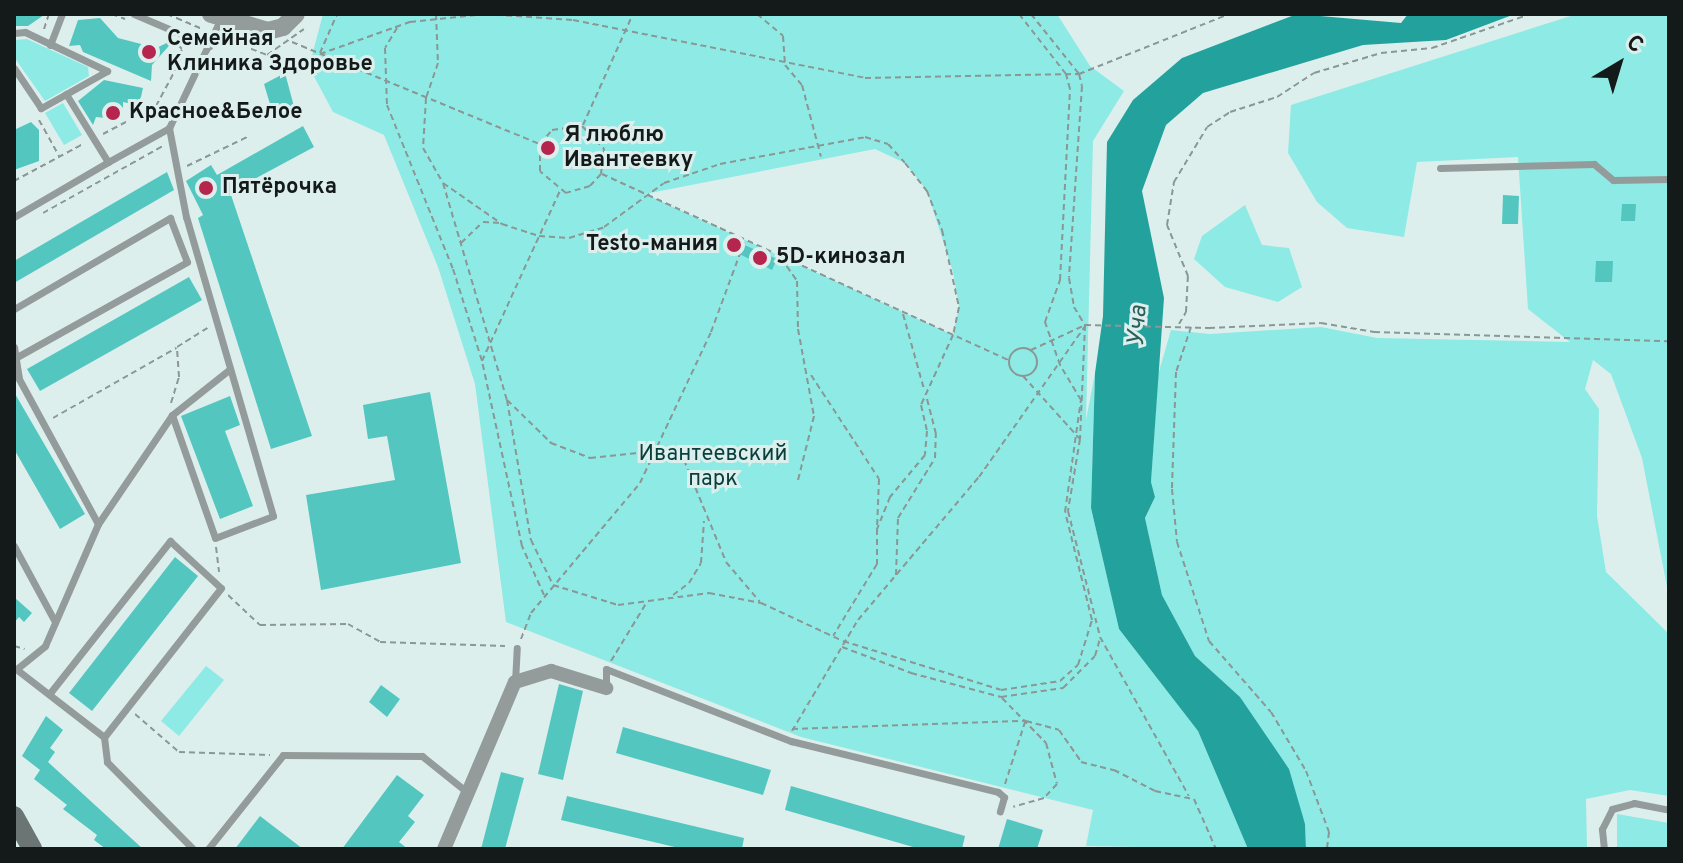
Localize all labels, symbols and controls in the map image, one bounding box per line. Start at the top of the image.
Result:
north arrow [1579,24,1659,104]
place label: Семейная Клиника Здоровье [167,26,373,78]
text: С [1620,30,1648,60]
marker: Семейная Клиника Здоровье [138,41,160,63]
place label: Красное&Белое [129,100,302,126]
marker: Красное&Белое [104,104,122,122]
place label: Я люблю Ивантеевку [564,122,693,174]
marker: Я люблю Ивантеевку [539,139,557,157]
place label: Пятёрочка [222,175,337,201]
marker: Пятёрочка [197,179,215,197]
place label: Testo-мания [586,232,718,258]
marker: Testo-мания [725,236,743,254]
place label: 5D-кинозал [776,245,905,271]
marker: 5D-кинозал [751,249,769,267]
water label: Уча [1123,305,1155,347]
park label: Ивантеевский парк [639,441,787,492]

